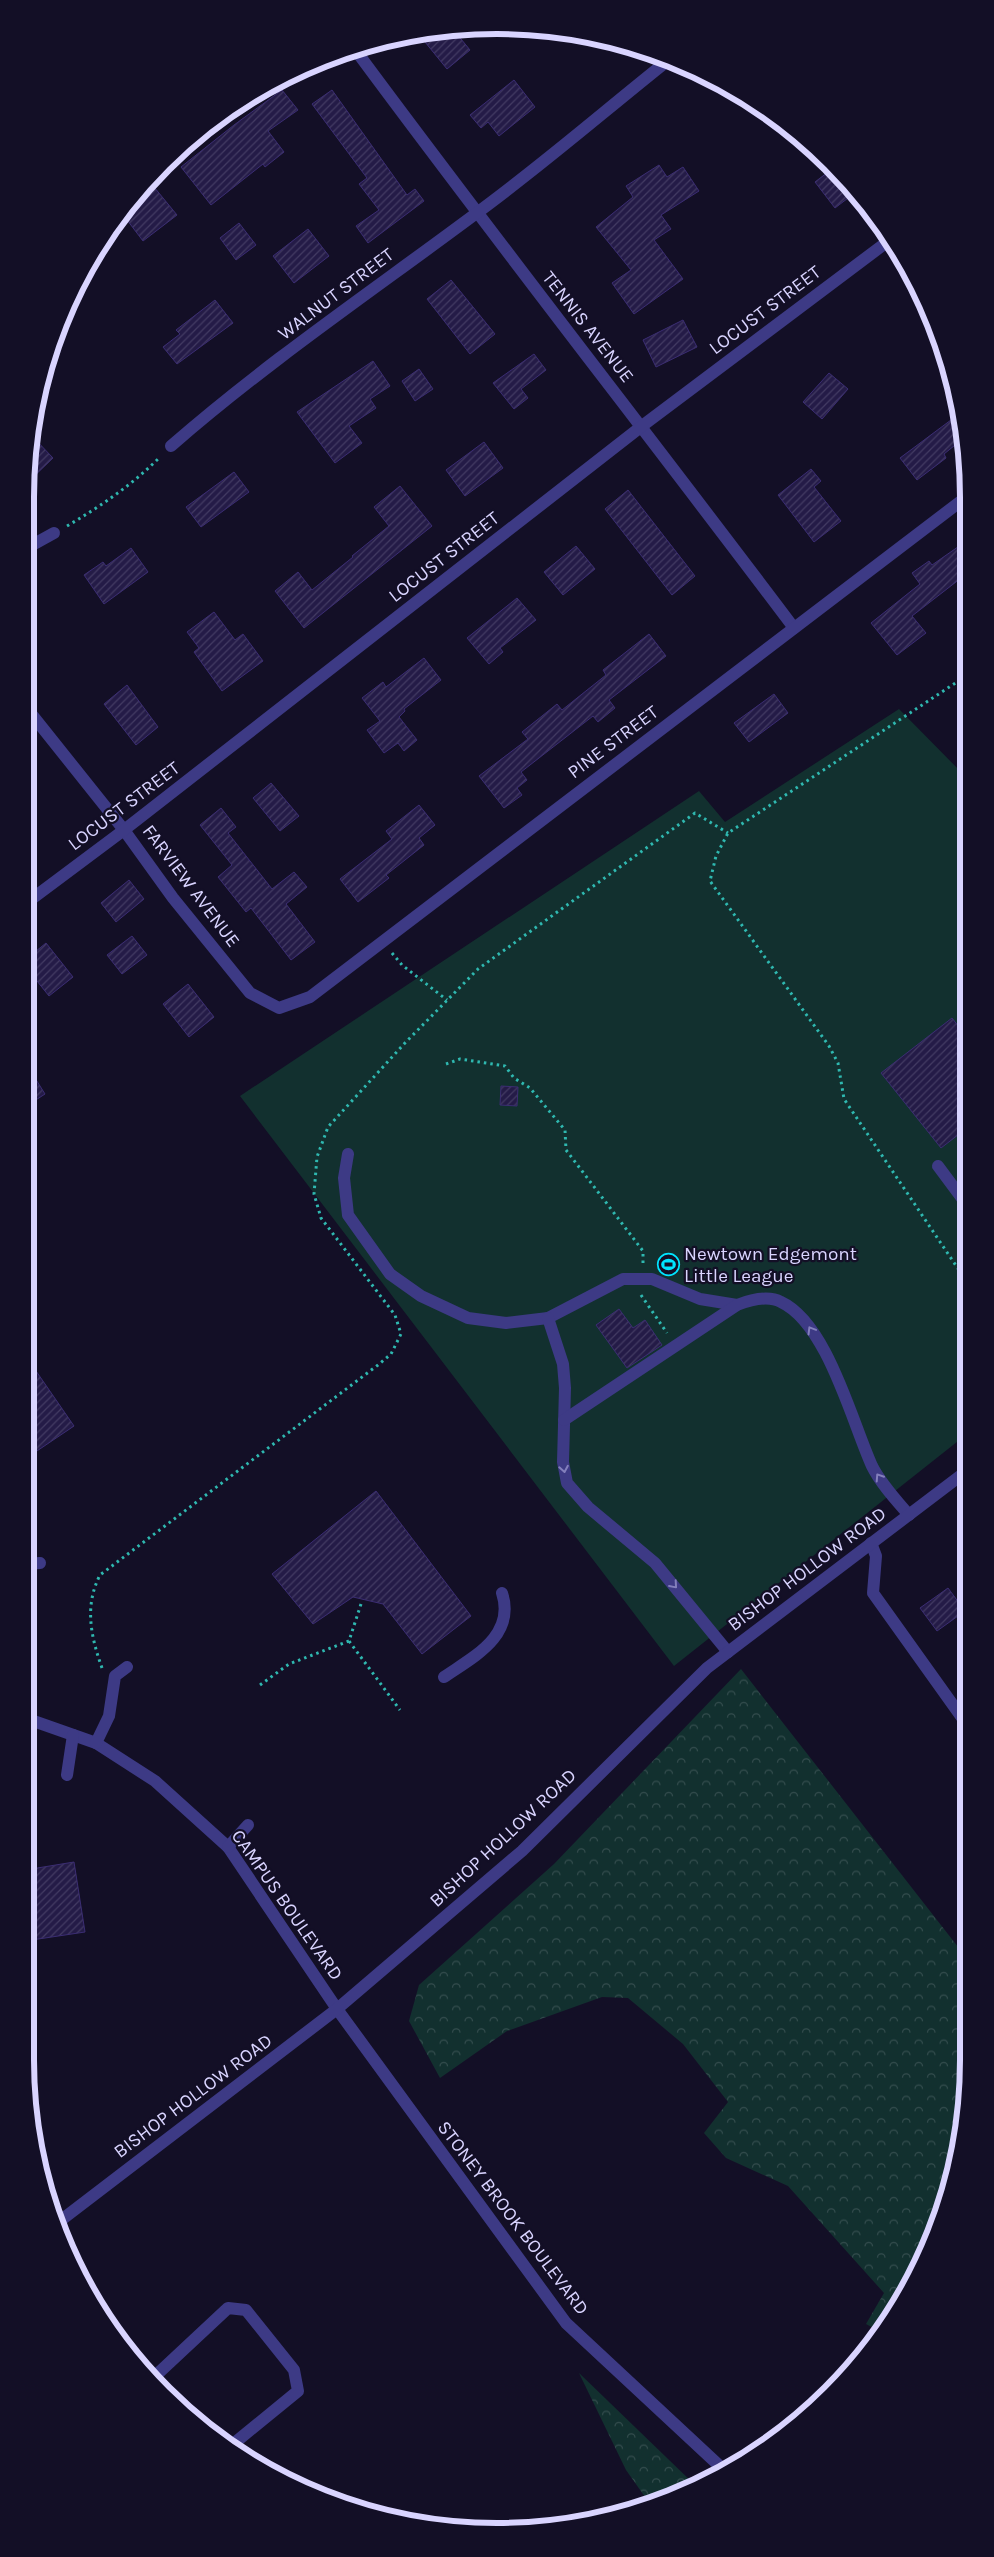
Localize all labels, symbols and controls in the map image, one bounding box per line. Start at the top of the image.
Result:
street label: WALNUT STREET [274,243,399,345]
street label: LOCUST STREET [705,261,826,359]
street label: TENNIS AVENUE [538,267,638,387]
street label: LOCUST STREET [384,507,504,607]
street label: PINE STREET [563,701,663,783]
street label: LOCUST STREET [64,757,185,855]
street label: FARVIEW AVENUE [138,820,244,952]
place label: Newtown Edgemont Little League [684,1243,857,1287]
sports icon: Newtown Edgemont Little League [656,1253,680,1277]
one-way arrow [807,1326,817,1335]
one-way arrow [559,1464,569,1473]
one-way arrow [876,1473,885,1482]
street label: BISHOP HOLLOW ROAD [724,1502,890,1636]
one-way arrow [668,1579,676,1588]
street label: BISHOP HOLLOW ROAD [425,1764,581,1912]
street label: CAMPUS BOULEVARD [227,1825,347,1985]
street label: BISHOP HOLLOW ROAD [110,2029,276,2163]
street label: STONEY BROOK BOULEVARD [433,2117,593,2319]

